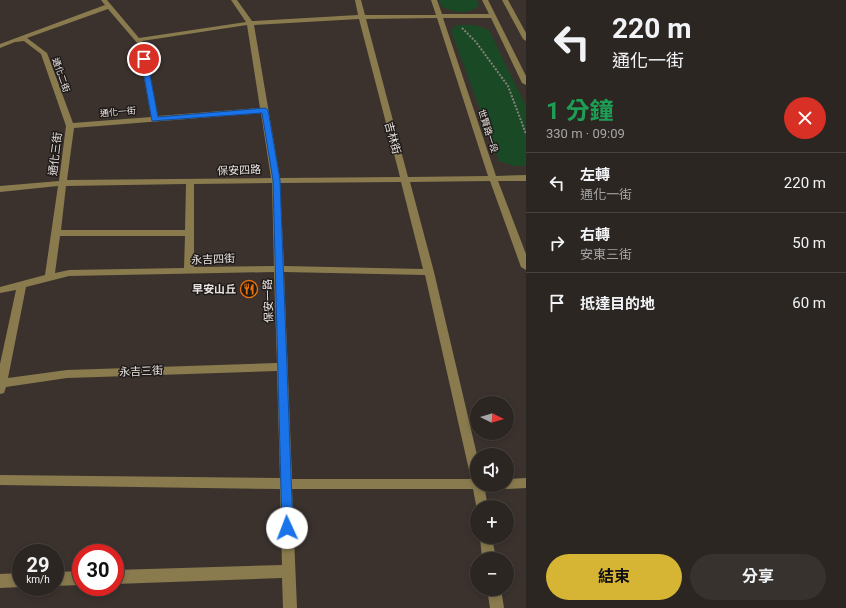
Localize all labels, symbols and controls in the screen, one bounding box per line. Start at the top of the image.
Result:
text: 220 m [612,12,691,45]
icon: left [546,16,598,68]
pin [127,42,161,76]
icon: arrive [133,48,155,70]
text: 通化一街 [612,50,684,71]
street label: 通化二街 [50,56,73,94]
text: 1 分鐘 [546,97,614,125]
button: close [784,97,826,139]
street label: 通化一街 [100,104,136,119]
street label: 世賢路一段 [476,108,500,154]
street label: 吉林街 [382,121,403,156]
text: 330 m · 09:09 [546,126,625,141]
street label: 通化三街 [46,131,65,177]
street label: 保安四路 [217,163,261,178]
text: 左轉 [580,166,610,184]
icon: left [546,172,568,194]
text: 220 m [784,174,826,192]
text: 通化一街 [580,187,632,202]
text: 右轉 [580,226,610,244]
icon: right [546,232,568,254]
text: 50 m [792,234,826,252]
text: 安東三街 [580,247,632,262]
street label: 永吉四街 [191,252,235,267]
restaurant icon: 早安山丘 [239,279,259,299]
street label: 保安一路 [261,279,276,323]
place label: 早安山丘 [192,283,236,296]
icon: arrive [546,292,568,314]
text: 60 m [792,294,826,312]
text: 抵達目的地 [580,295,655,313]
street label: 永吉三街 [119,364,163,379]
north arrow [470,396,514,440]
map controls [470,396,514,596]
button: sound [470,448,514,492]
button: + [470,500,514,544]
position arrow [266,507,308,549]
speed limit sign: 30 [72,544,124,596]
button: − [470,552,514,596]
text: 29 [27,553,49,577]
button: 結束 [546,554,682,600]
button: 分享 [690,554,826,600]
text: km/h [26,574,50,585]

